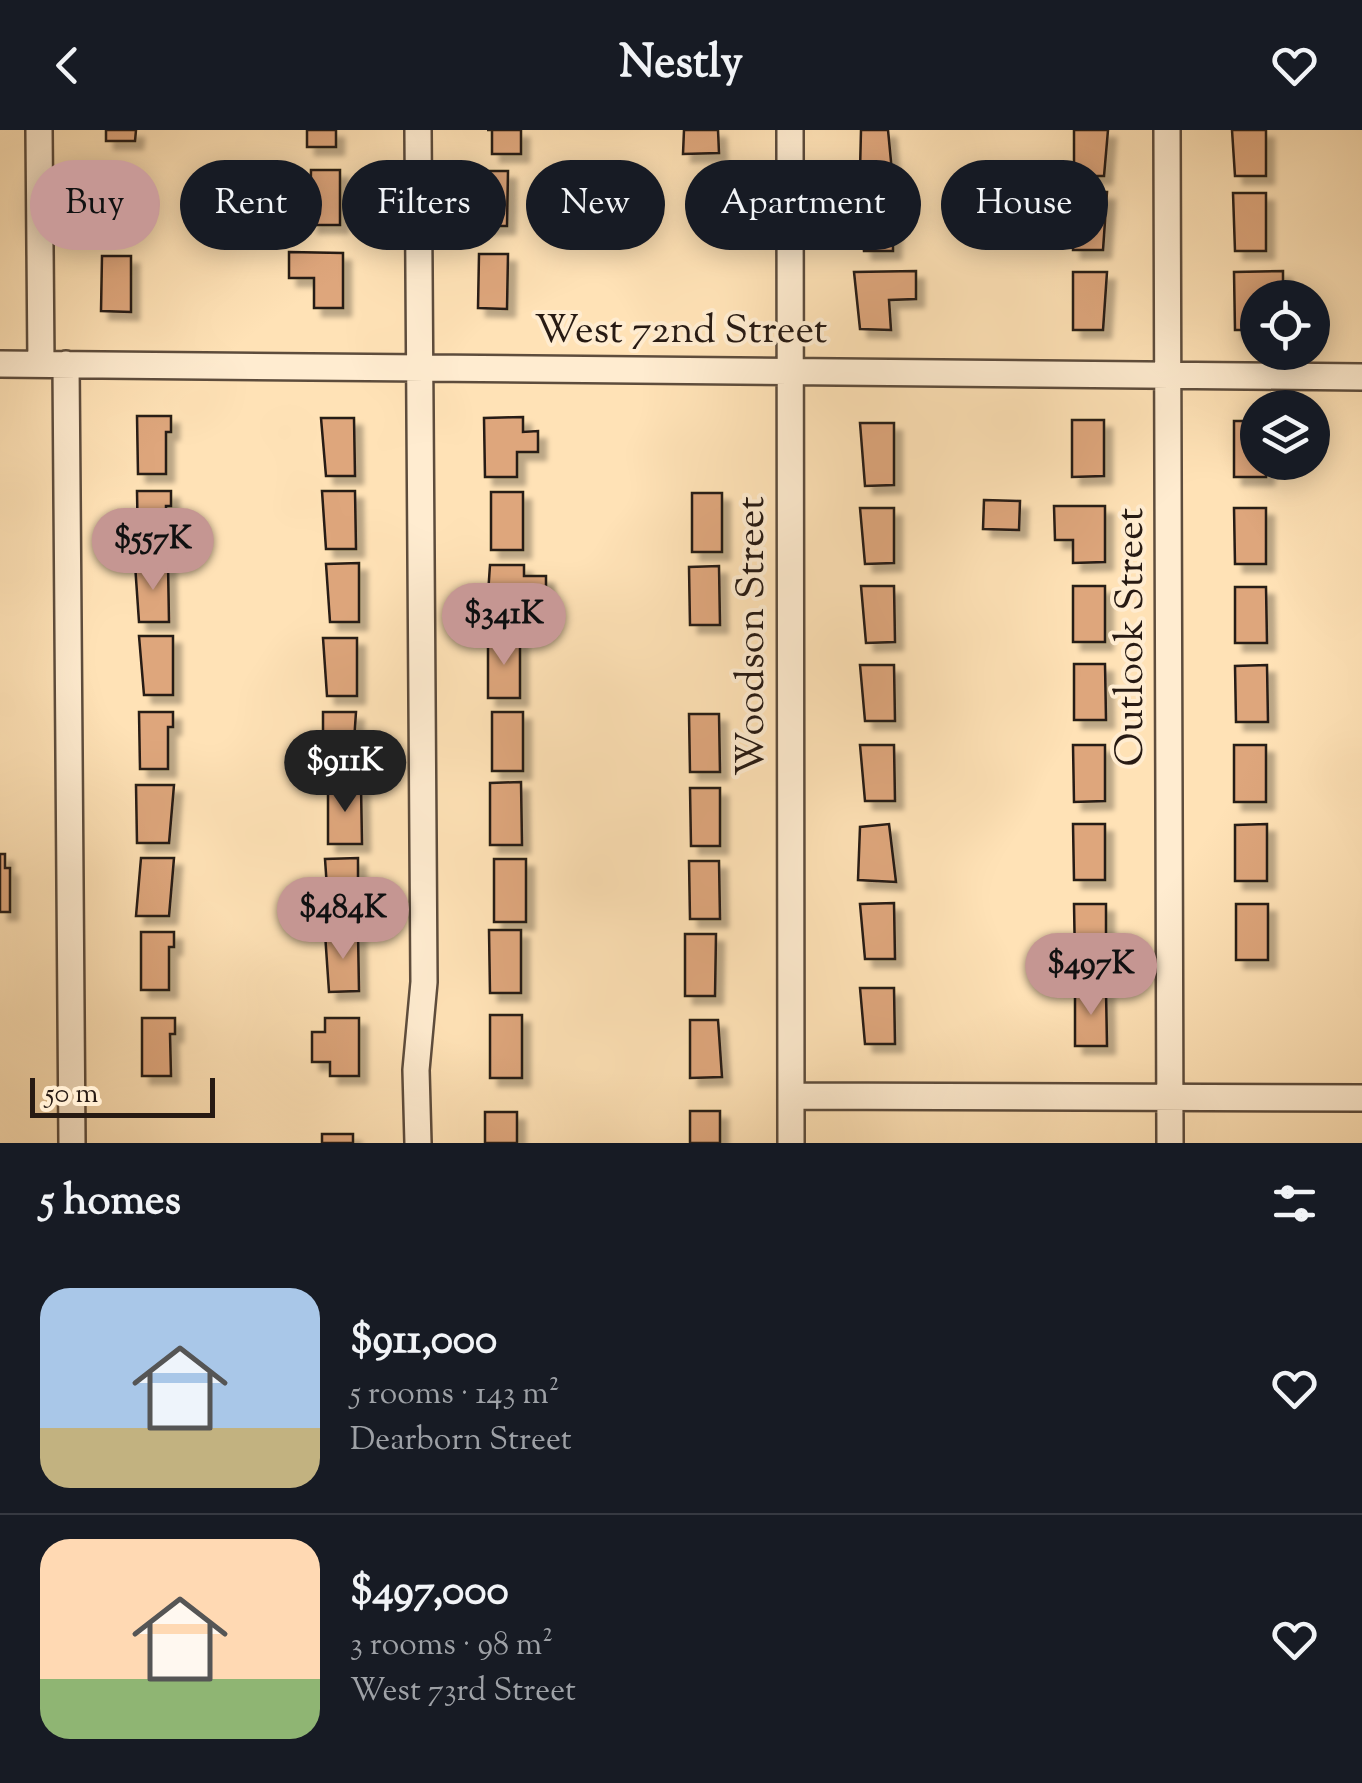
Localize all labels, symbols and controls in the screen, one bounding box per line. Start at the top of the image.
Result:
text: Nestly [619,33,743,98]
icon: back [40,38,95,93]
icon: heart [1267,38,1322,93]
chip: Buy [30,160,160,250]
chip: Rent [180,160,322,250]
chip: Filters [342,160,506,250]
chip: New [526,160,665,250]
chip: Apartment [685,160,921,250]
chip: House [941,160,1108,250]
map controls [1240,280,1330,480]
button: locate [1240,280,1330,370]
street label: West 72nd Street [534,304,828,361]
button: layers [1240,390,1330,480]
street label: Woodson Street [725,496,782,776]
street label: Outlook Street [1104,507,1161,766]
pin: $557K [83,508,223,593]
text: $557K [114,517,192,563]
pin: $341K [434,583,574,668]
text: $341K [464,592,544,638]
pin: $911K [275,730,415,815]
text: $911K [306,739,384,785]
pin: $484K [273,877,413,962]
text: $484K [299,886,387,932]
pin: $497K [1021,933,1161,1018]
text: $497K [1047,942,1135,988]
scale bar [30,1073,215,1118]
text: 50 m [45,1075,99,1115]
text: 5 homes [40,1173,181,1233]
icon: filters [1267,1176,1322,1231]
text: $911,000 [350,1312,497,1372]
icon: home [120,1328,240,1448]
icon: heart [1267,1361,1322,1416]
text: 5 rooms · 143 m² [350,1372,560,1418]
text: Dearborn Street [350,1418,572,1464]
text: $497,000 [350,1563,509,1623]
icon: home [120,1579,240,1699]
icon: heart [1267,1612,1322,1667]
text: 3 rooms · 98 m² [350,1623,553,1669]
text: West 73rd Street [350,1669,576,1715]

